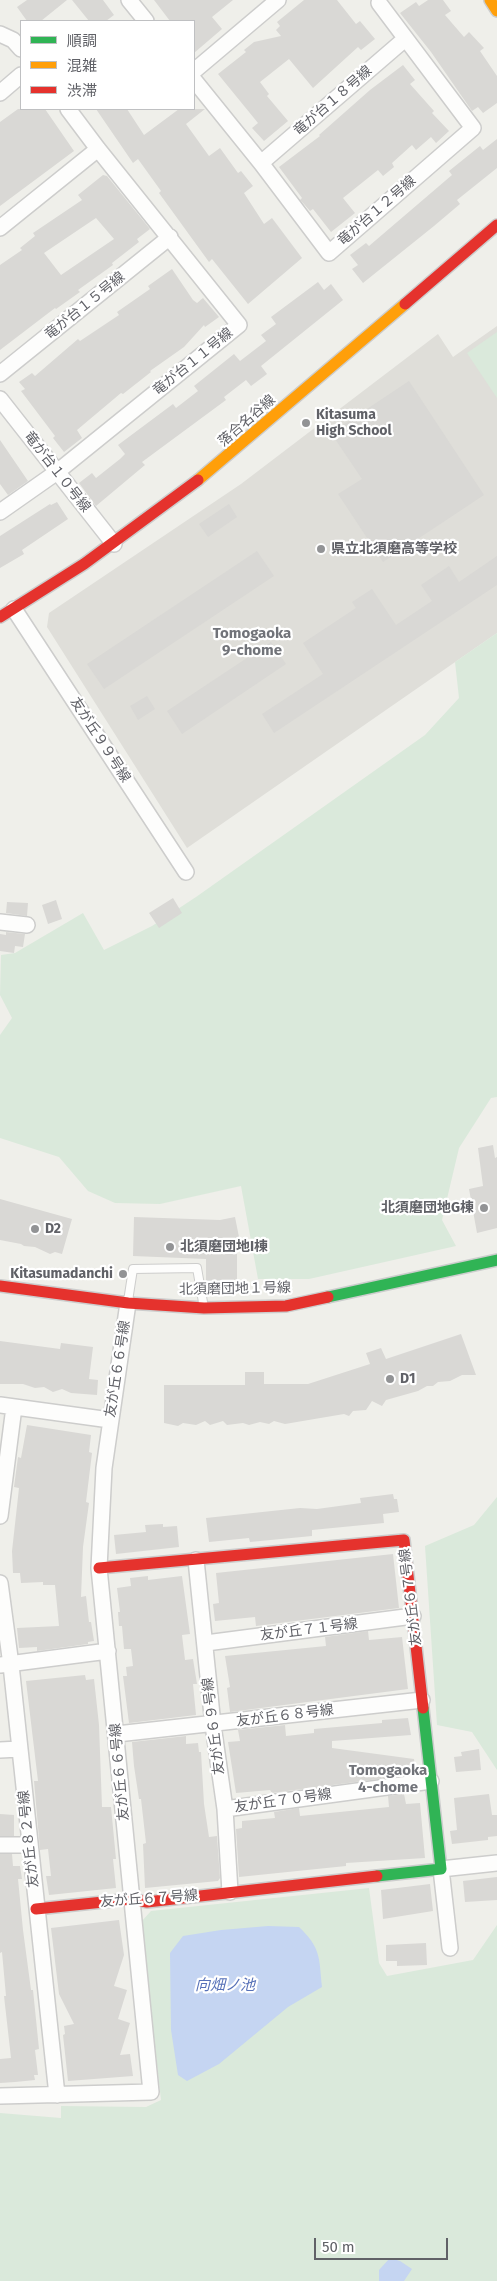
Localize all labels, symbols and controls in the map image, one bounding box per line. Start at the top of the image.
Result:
legend [20,20,195,110]
text: 順調 [67,32,97,50]
text: 混雑 [67,57,97,75]
street label: 竜が台１８号線 [291,63,375,139]
text: 渋滞 [67,82,97,100]
street label: 竜が台１２号線 [335,173,419,249]
street label: 竜が台１５号線 [42,269,128,343]
street label: 竜が台１１号線 [150,325,236,399]
street label: 落合名谷線 [215,392,279,450]
place label: Kitasuma High School [316,407,392,440]
marker: Kitasuma High School [300,417,312,429]
street label: 竜が台１０号線 [20,428,94,516]
place label: 県立北須磨高等学校 [331,541,457,557]
marker: 県立北須磨高等学校 [315,543,327,555]
district label: Tomogaoka 9-chome [213,625,291,660]
street label: 友が丘９９号線 [66,694,134,786]
place label: 北須磨団地G棟 [381,1200,474,1216]
marker: 北須磨団地G棟 [478,1202,490,1214]
place label: D2 [45,1221,61,1237]
marker: D2 [29,1223,41,1235]
place label: 北須磨団地I棟 [180,1239,268,1255]
marker: 北須磨団地I棟 [164,1241,176,1253]
place label: Kitasumadanchi [10,1266,113,1282]
marker: Kitasumadanchi [117,1268,129,1280]
street label: 北須磨団地１号線 [179,1280,291,1298]
street label: 友が丘６６号線 [102,1319,134,1419]
place label: D1 [400,1371,415,1387]
marker: D1 [384,1373,396,1385]
street label: 友が丘６７号線 [397,1547,425,1647]
street label: 友が丘７１号線 [259,1616,359,1644]
street label: 友が丘６９号線 [200,1676,228,1776]
street label: 友が丘６８号線 [235,1702,335,1730]
street label: 友が丘６６号線 [107,1722,133,1822]
district label: Tomogaoka 4-chome [349,1762,427,1797]
street label: 友が丘７０号線 [233,1786,333,1816]
street label: 友が丘８２号線 [16,1789,42,1889]
street label: 友が丘６７号線 [100,1887,198,1911]
water label: 向畑ノ池 [195,1977,255,1995]
scale bar [317,2228,451,2260]
text: 50 m [322,2238,355,2256]

